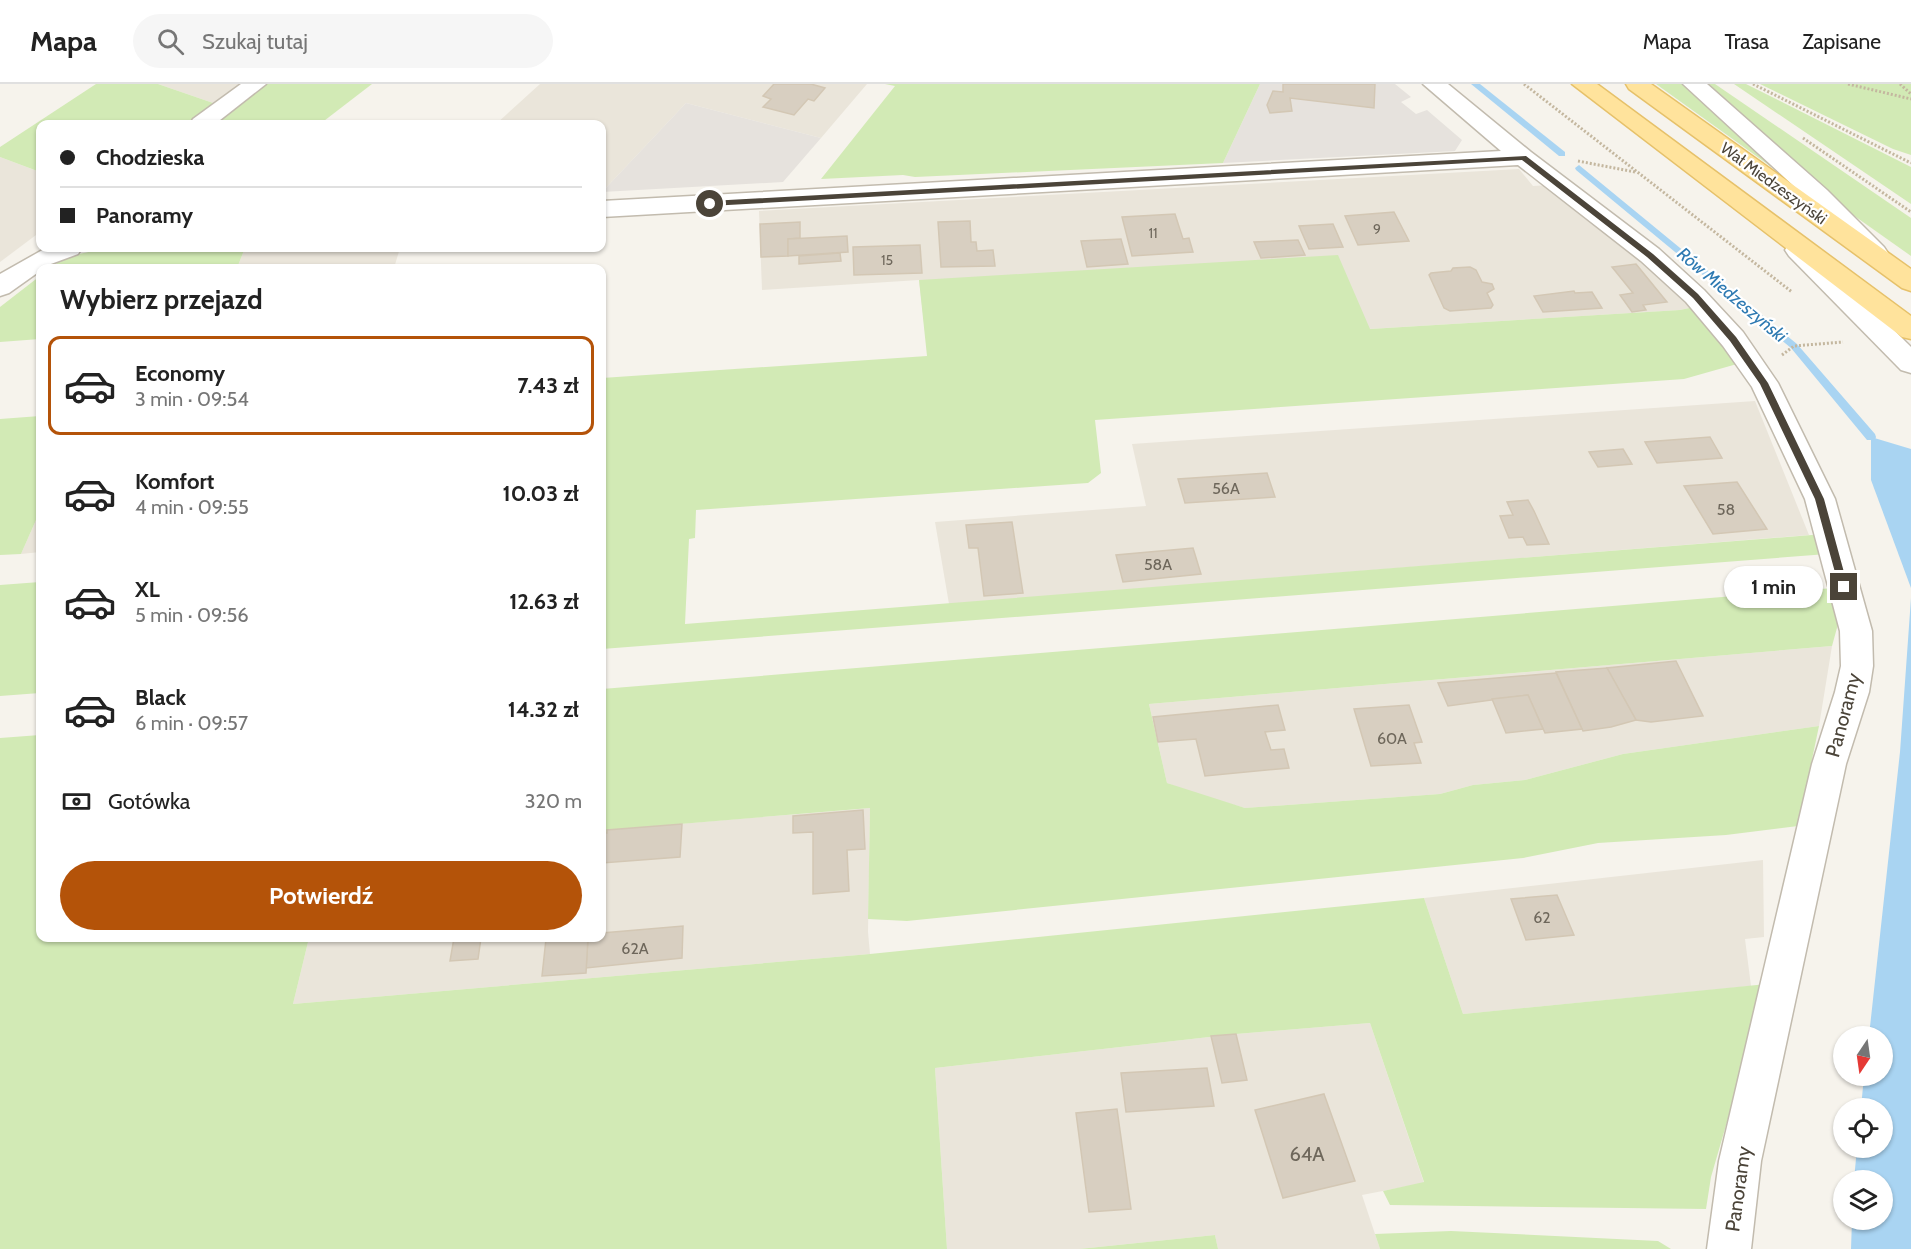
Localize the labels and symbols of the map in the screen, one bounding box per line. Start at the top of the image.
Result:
street label: Wał Miedzeszyński [1717,138,1831,228]
route start [696,190,723,217]
house number: 9 [1373,220,1381,238]
house number: 11 [1148,224,1158,242]
water label: Rów Miedzeszyński [1673,243,1792,348]
house number: 15 [881,251,893,269]
house number: 56A [1212,479,1240,498]
house number: 58 [1717,500,1735,519]
house number: 58A [1144,555,1172,574]
callout: 1 min [1724,566,1823,608]
route end [1830,573,1857,600]
street label: Panoramy [1820,670,1866,760]
house number: 60A [1377,729,1407,748]
house number: 62 [1533,908,1551,927]
house number: 62A [621,939,649,958]
north arrow [1833,1026,1893,1086]
house number: 64A [1289,1142,1325,1166]
street label: Panoramy [1720,1145,1756,1233]

